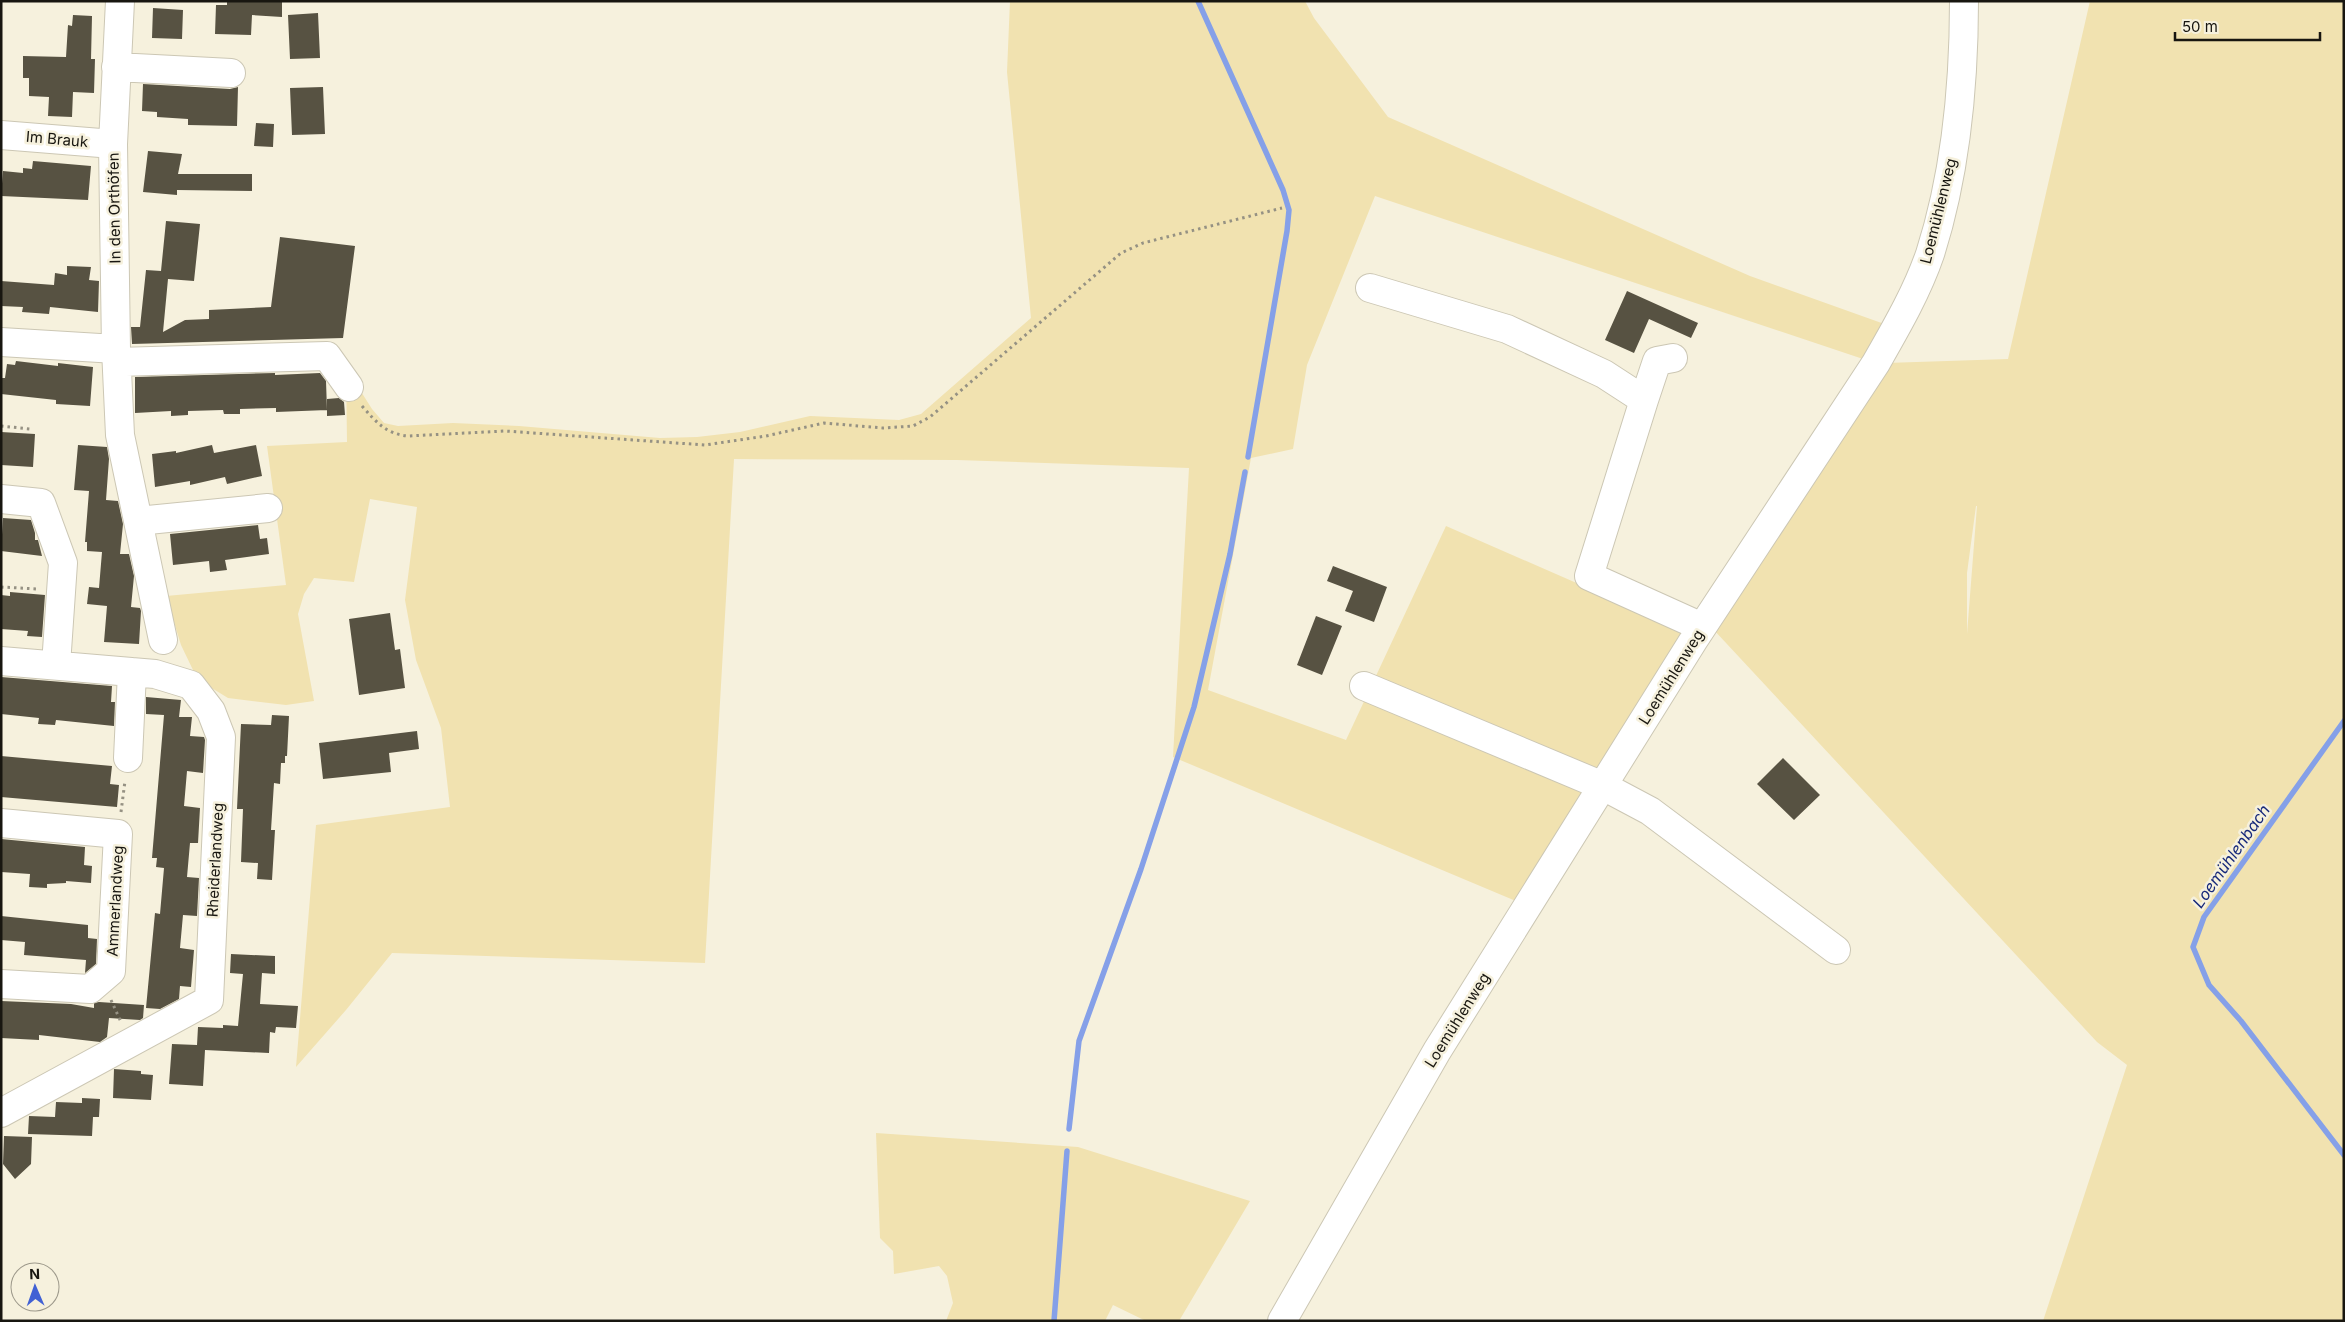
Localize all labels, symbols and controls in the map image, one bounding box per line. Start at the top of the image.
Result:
scale bar [2175,10,2320,42]
text: 50 m [2182,17,2218,36]
street label: Im Brauk [25,127,90,151]
street label: In den Orthöfen [104,152,124,264]
street label: Loemühlenweg [1916,156,1960,266]
street label: Loemühlenweg [1634,626,1708,728]
water label: Loemühlenbach [2188,800,2274,912]
street label: Rheiderlandweg [203,802,227,918]
street label: Ammerlandweg [103,845,127,957]
street label: Loemühlenweg [1420,969,1494,1071]
north arrow [10,1262,60,1312]
text: N [29,1265,40,1282]

